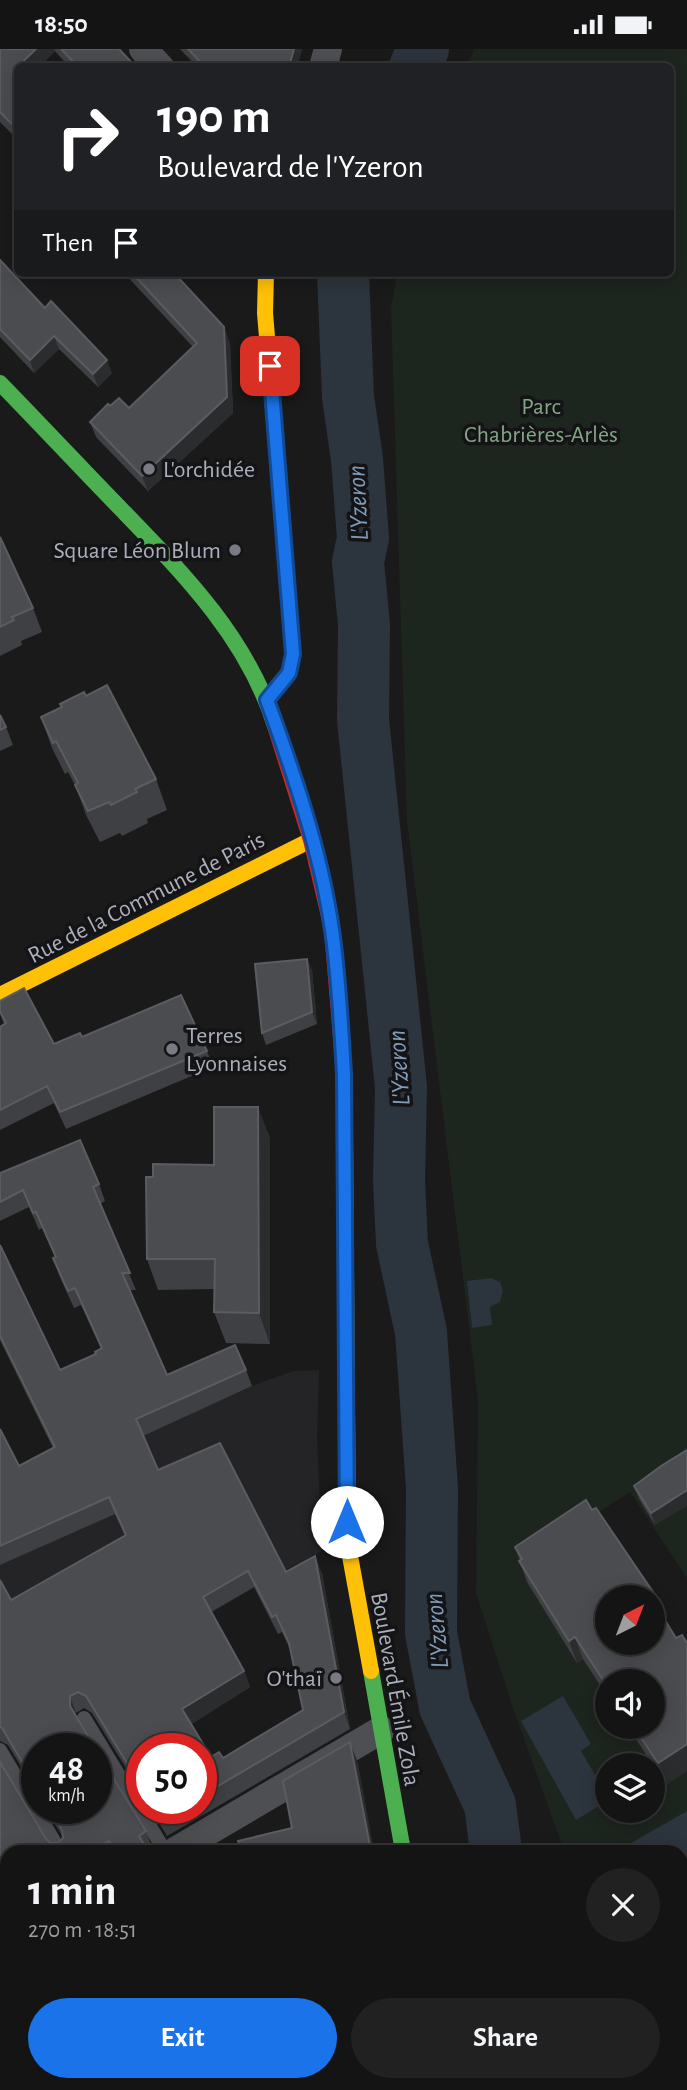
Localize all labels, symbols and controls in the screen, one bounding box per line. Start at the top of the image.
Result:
text: 18:50 [35,11,88,37]
icon: right [42,91,133,182]
text: 190 m [157,93,271,142]
text: Boulevard de l'Yzeron [157,151,424,183]
icon: arrive [107,224,145,262]
text: Then [42,230,93,256]
pin [240,336,300,396]
icon: arrive [251,347,289,385]
park label: Parc Chabrières-Arlès [464,395,618,447]
place label: L'orchidée [163,458,255,482]
marker: L'orchidée [141,461,157,477]
water label: L'Yzeron [343,464,373,542]
place label: Square Léon Blum [53,539,221,563]
marker: Square Léon Blum [227,542,243,558]
street label: Rue de la Commune de Paris [24,828,269,968]
place label: Terres Lyonnaises [186,1024,287,1076]
water label: L'Yzeron [383,1029,415,1107]
marker: Terres Lyonnaises [164,1041,180,1057]
position arrow [310,1485,384,1559]
north arrow [595,1585,665,1655]
map controls [595,1585,665,1823]
street label: Boulevard Émile Zola [366,1590,426,1788]
water label: L'Yzeron [421,1592,453,1670]
place label: O'thaï [267,1667,322,1691]
button: sound [595,1669,665,1739]
marker: O'thaï [328,1670,344,1686]
speed limit sign: 50 [126,1733,217,1824]
text: 48 [49,1752,84,1787]
button: layers [595,1753,665,1823]
text: km/h [48,1787,85,1805]
button: close [586,1868,660,1942]
text: 1 min [28,1870,117,1912]
text: 270 m · 18:51 [28,1919,137,1942]
button: Exit [28,1998,337,2078]
button: Share [351,1998,660,2078]

